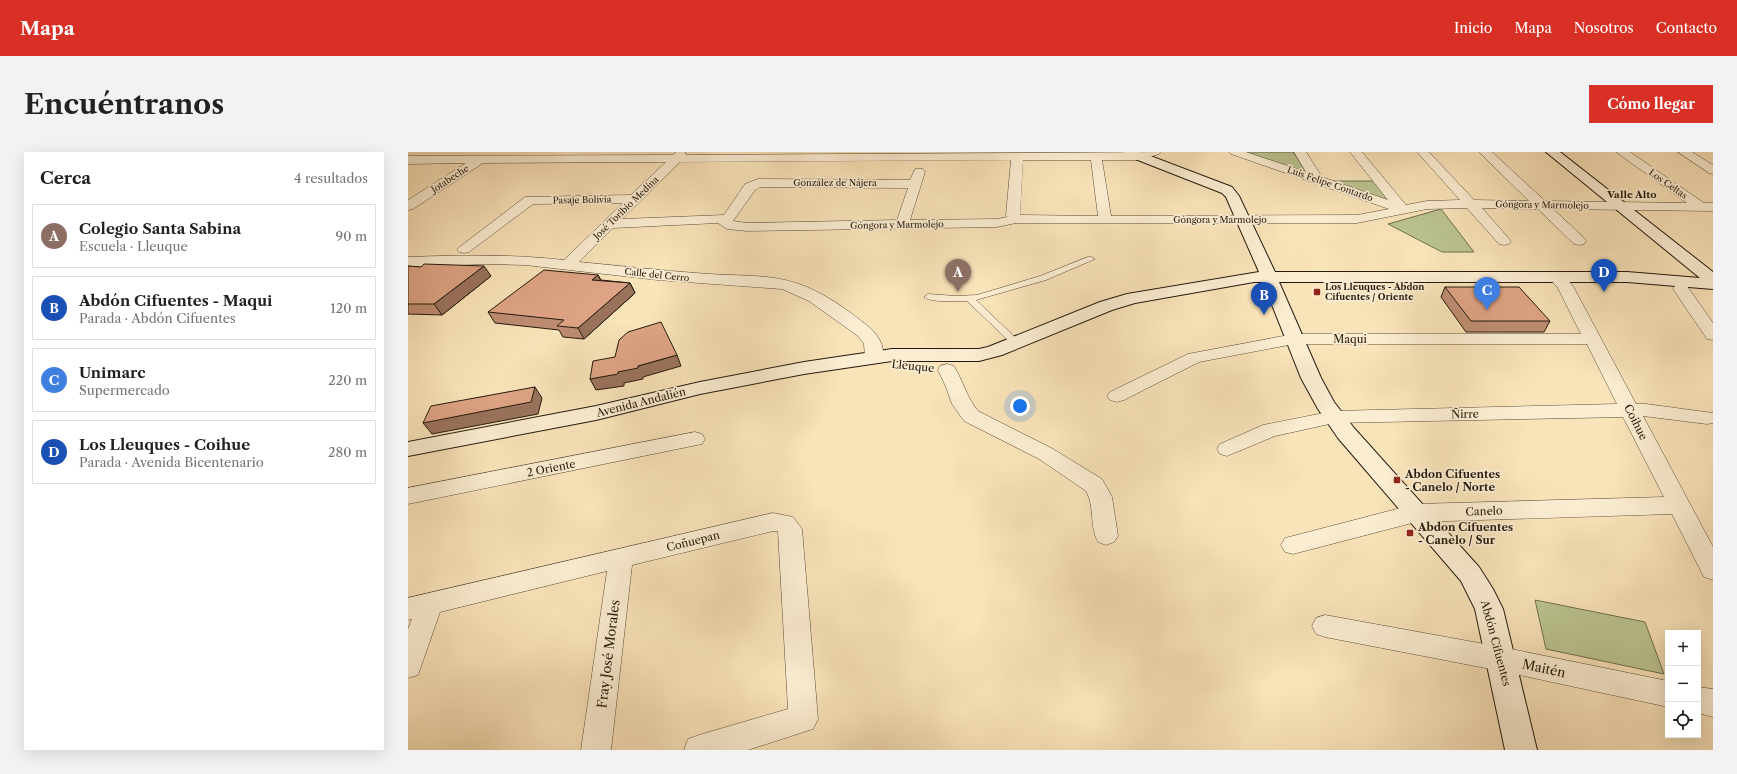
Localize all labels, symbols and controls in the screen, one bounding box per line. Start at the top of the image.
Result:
text: Mapa [20,17,75,40]
text: Inicio [1454,19,1492,37]
text: Mapa [1514,19,1552,37]
text: Nosotros [1574,19,1634,37]
text: Contacto [1656,19,1717,37]
button: Cómo llegar [1589,85,1713,123]
text: Encuéntranos [24,87,224,121]
street label: Jotabeche [427,162,470,196]
street label: Luis Felipe Contardo [1286,164,1375,204]
street label: Los Celtas [1647,166,1690,201]
text: Cerca [40,168,91,188]
text: 4 resultados [294,170,368,186]
street label: José Toribio Medina [589,174,661,243]
street label: González de Nájera [793,177,877,188]
district label: Valle Alto [1606,188,1657,201]
street label: Pasaje Bolivia [553,193,612,206]
street label: Góngora y Marmolejo [1495,198,1589,211]
street label: Góngora y Marmolejo [1173,214,1267,225]
street label: Góngora y Marmolejo [850,218,944,231]
text: Colegio Santa Sabina [79,219,241,238]
text: A [49,228,59,244]
text: 90 m [336,228,367,244]
text: Escuela · Lleuque [79,238,188,254]
pin: A [945,259,971,292]
pin: D [1591,259,1617,292]
street label: Calle del Cerro [624,266,690,283]
pin: C [1474,277,1500,310]
place label: Los Lleuques - Abdon Cifuentes / Oriente [1325,281,1424,302]
pin: B [1251,282,1277,315]
marker: Los Lleuques - Abdon Cifuentes / Oriente [1312,287,1322,297]
text: Abdón Cifuentes - Maqui [79,291,272,310]
text: B [49,300,59,316]
text: 120 m [330,300,367,316]
text: Parada · Abdón Cifuentes [79,310,236,326]
street label: Maqui [1333,332,1367,346]
street label: Lleuque [891,357,935,375]
text: Unimarc [79,363,146,382]
text: C [49,372,59,388]
text: 220 m [328,372,367,388]
text: Supermercado [79,382,170,398]
street label: Avenida Andalién [594,384,687,420]
your location [1010,396,1030,416]
street label: Coihue [1621,402,1651,442]
street label: Ñirre [1451,407,1479,421]
text: Los Lleuques - Coihue [79,435,250,454]
text: D [48,444,60,460]
text: 280 m [328,444,367,460]
text: Parada · Avenida Bicentenario [79,454,264,470]
street label: 2 Oriente [525,456,577,480]
place label: Abdon Cifuentes - Canelo / Norte [1404,467,1500,494]
marker: Abdon Cifuentes - Canelo / Norte [1392,475,1402,485]
street label: Canelo [1465,503,1503,519]
place label: Abdon Cifuentes - Canelo / Sur [1417,520,1513,547]
street label: Coñuepan [665,528,721,554]
marker: Abdon Cifuentes - Canelo / Sur [1405,528,1415,538]
street label: Abdón Cifuentes [1478,597,1514,688]
street label: Fray José Morales [593,598,623,709]
map controls [1665,630,1701,738]
button: + [1665,630,1701,666]
street label: Maitén [1521,656,1567,680]
button: − [1665,666,1701,702]
button: locate [1665,702,1701,738]

